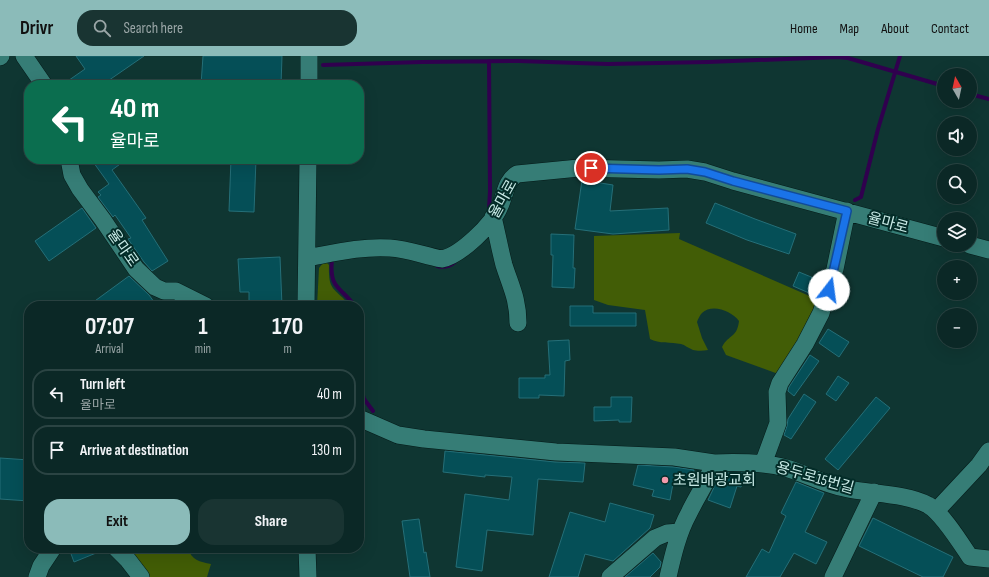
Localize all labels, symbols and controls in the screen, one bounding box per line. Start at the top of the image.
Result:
search box [77,10,357,46]
text: Drivr [20,17,53,40]
icon: search [91,17,113,39]
text: Search here [123,19,183,38]
text: Home [790,20,818,37]
text: Map [840,20,859,37]
text: About [881,20,909,37]
text: Contact [931,20,969,37]
north arrow [937,68,977,108]
map controls [937,68,977,348]
text: 40 m [110,92,159,125]
icon: left [44,96,96,148]
button: sound [937,116,977,156]
text: 율마로 [110,131,160,152]
pin [574,151,608,185]
icon: arrive [580,157,602,179]
button: search [937,164,977,204]
street label: 율마로 [485,176,521,222]
street label: 율마로 [866,208,910,238]
button: layers [937,212,977,252]
street label: 율마로 [103,226,143,270]
button: + [937,260,977,300]
position arrow [808,269,850,311]
button: − [937,308,977,348]
text: 07:07 [85,312,134,341]
text: 1 [198,312,208,341]
text: 170 [272,312,303,341]
text: Arrival [95,341,123,357]
text: min [195,341,211,357]
text: m [283,341,292,357]
text: Turn left [80,375,125,394]
icon: left [46,383,68,405]
text: 40 m [317,385,342,404]
text: 율마로 [80,397,116,413]
icon: arrive [46,439,68,461]
text: Arrive at destination [80,441,189,460]
text: 130 m [312,441,342,460]
street label: 용두로15번길 [774,458,856,498]
place label: 초원배광교회 [673,471,756,490]
marker: 초원배광교회 [660,475,670,485]
button: Exit [44,499,190,545]
button: Share [198,499,344,545]

